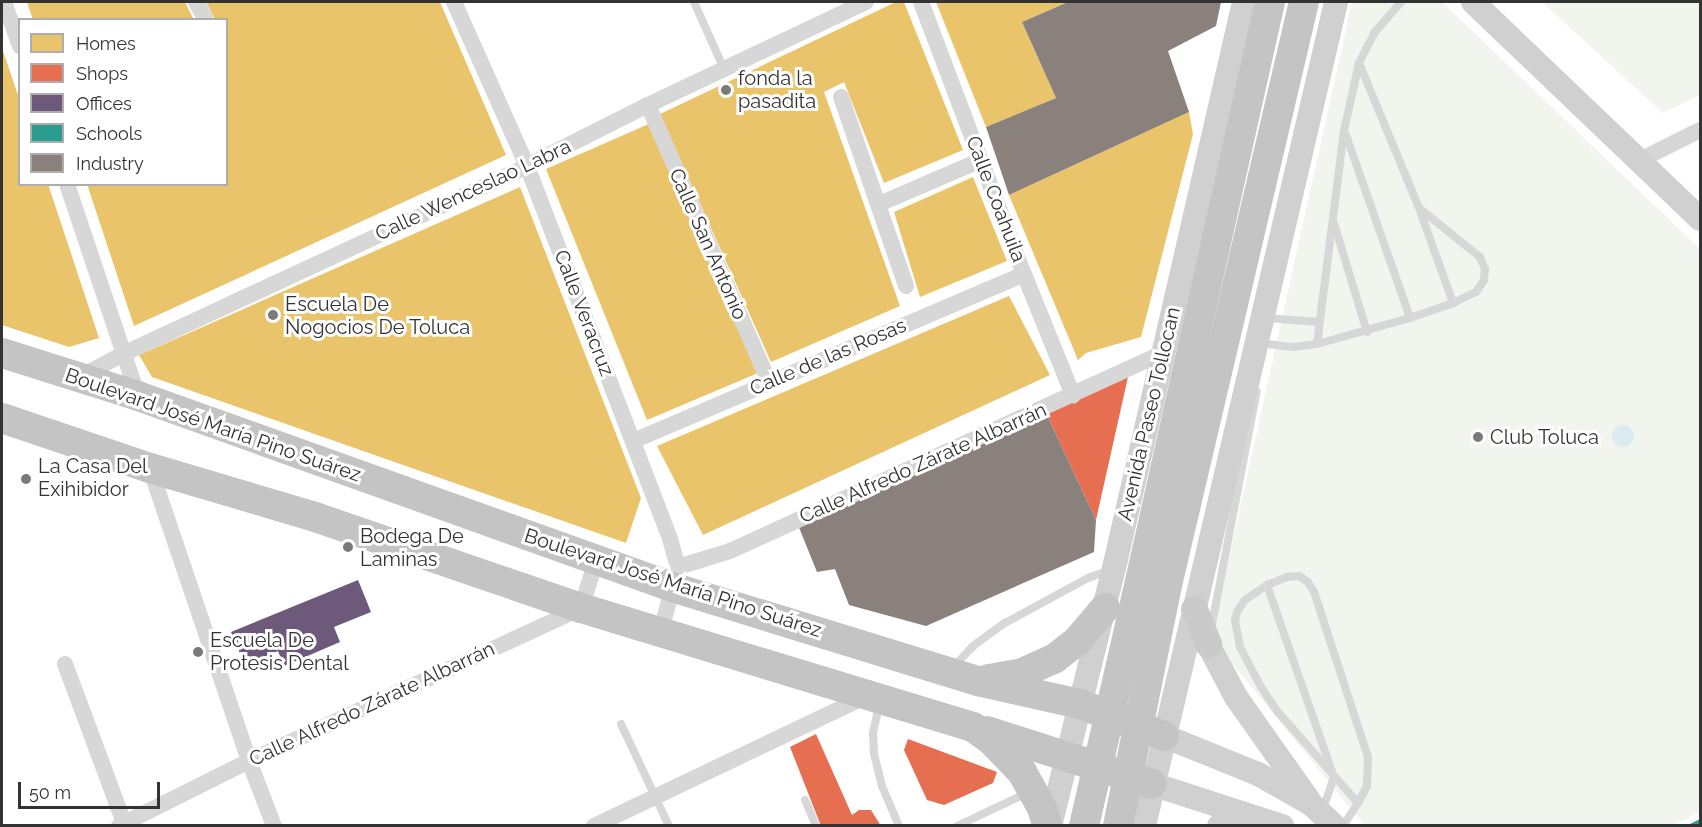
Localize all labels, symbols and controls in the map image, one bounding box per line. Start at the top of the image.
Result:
legend [18,18,228,186]
text: Homes [76,33,136,54]
text: Shops [76,63,128,84]
place label: fonda la pasadita [738,66,816,113]
marker: fonda la pasadita [719,83,733,97]
text: Offices [76,93,132,114]
text: Schools [76,123,142,144]
street label: Calle Coahuila [961,133,1031,265]
street label: Calle Wenceslao Labra [371,134,575,246]
text: Industry [76,153,144,174]
street label: Calle San Antonio [664,164,752,324]
street label: Calle Veracruz [549,246,619,380]
place label: Escuela De Nogocios De Toluca [285,292,471,339]
street label: Avenida Paseo Tollocan [1113,305,1185,523]
marker: Escuela De Nogocios De Toluca [266,308,280,322]
street label: Calle de las Rosas [746,313,910,401]
street label: Boulevard José María Pino Suárez [62,363,364,487]
street label: Calle Alfredo Zárate Albarrán [795,397,1051,529]
place label: Club Toluca [1490,425,1600,449]
marker: Club Toluca [1471,430,1485,444]
place label: La Casa Del Exihibidor [38,455,147,502]
marker: La Casa Del Exihibidor [19,472,33,486]
street label: Boulevard José María Pino Suárez [521,523,825,643]
place label: Bodega De Laminas [360,524,464,571]
marker: Bodega De Laminas [341,540,355,554]
place label: Escuela De Protesis Dental [210,628,349,675]
street label: Calle Alfredo Zárate Albarrán [245,636,499,772]
marker: Escuela De Protesis Dental [191,645,205,659]
scale bar [21,770,164,808]
text: 50 m [29,782,71,803]

